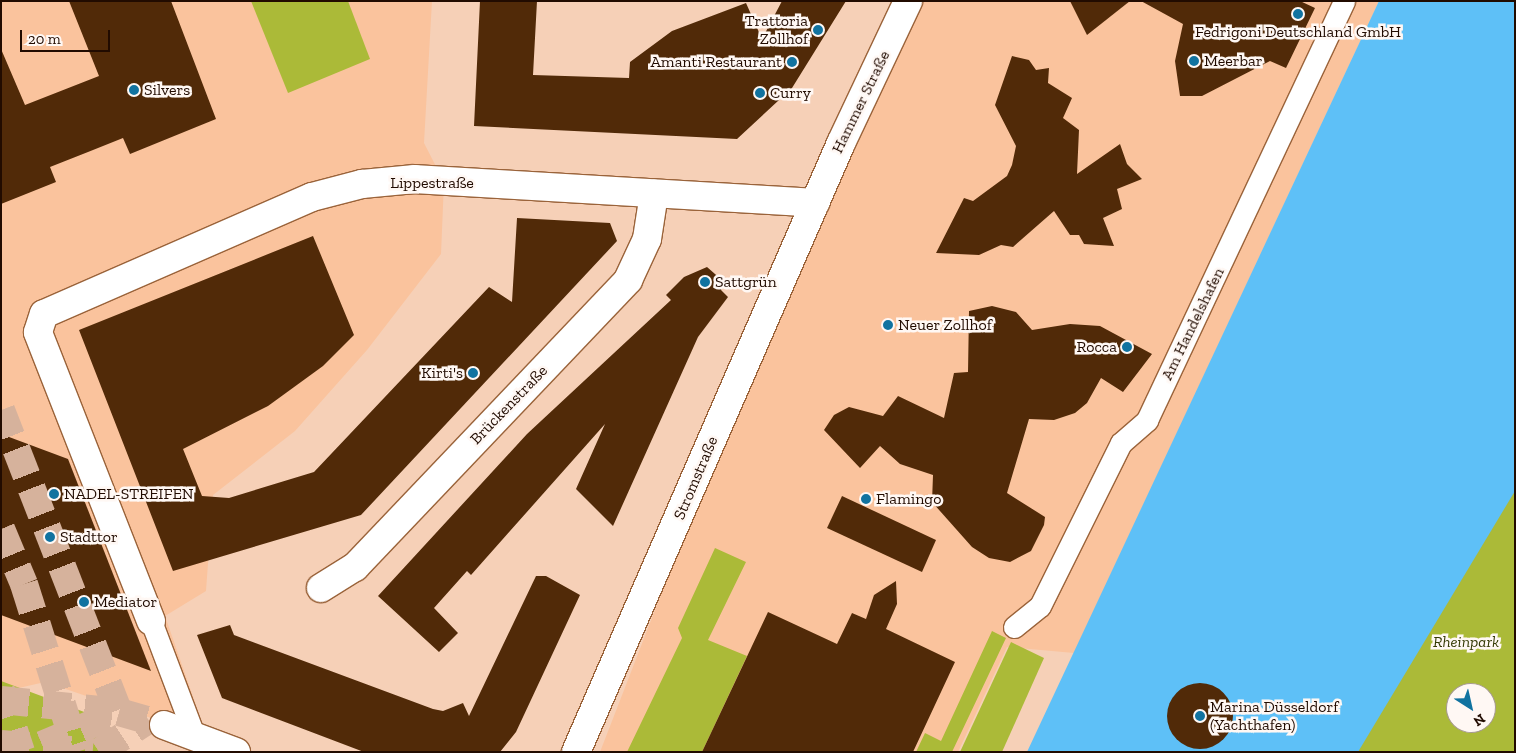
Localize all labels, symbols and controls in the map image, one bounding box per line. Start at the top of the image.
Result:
marker: Fedrigoni Deutschland GmbH [1292,8,1304,20]
place label: Trattoria Zollhof [745,11,808,49]
scale bar [22,20,112,52]
place label: Fedrigoni Deutschland GmbH [1195,22,1401,42]
marker: Trattoria Zollhof [812,24,824,36]
text: 20 m [28,30,61,48]
street label: Hammer Straße [828,47,894,157]
place label: Meerbar [1204,51,1262,71]
place label: Amanti Restaurant [650,52,782,72]
marker: Meerbar [1188,55,1200,67]
marker: Amanti Restaurant [786,56,798,68]
place label: Silvers [144,80,190,100]
place label: Curry [770,83,811,103]
marker: Silvers [128,84,140,96]
marker: Curry [754,87,766,99]
street label: Lippestraße [390,173,474,193]
street label: Am Handelshafen [1158,265,1228,383]
place label: Sattgrün [715,272,777,292]
marker: Sattgrün [699,276,711,288]
place label: Neuer Zollhof [898,315,992,335]
marker: Neuer Zollhof [882,319,894,331]
place label: Rocca [1077,337,1117,357]
marker: Rocca [1121,341,1133,353]
street label: Brückenstraße [466,361,552,449]
place label: Kirti's [421,363,463,383]
marker: Kirti's [467,367,479,379]
street label: Stromstraße [670,433,722,523]
place label: NADEL-STREIFEN [64,484,194,504]
marker: NADEL-STREIFEN [48,488,60,500]
place label: Flamingo [876,489,941,509]
marker: Flamingo [860,493,872,505]
place label: Stadttor [60,527,118,547]
marker: Stadttor [44,531,56,543]
place label: Mediator [94,592,157,612]
marker: Mediator [78,596,90,608]
park label: Rheinpark [1433,632,1499,652]
north arrow [1446,683,1496,733]
place label: Marina Düsseldorf (Yachthafen) [1210,697,1338,735]
marker: Marina Düsseldorf (Yachthafen) [1194,710,1206,722]
text: N [1470,710,1489,730]

